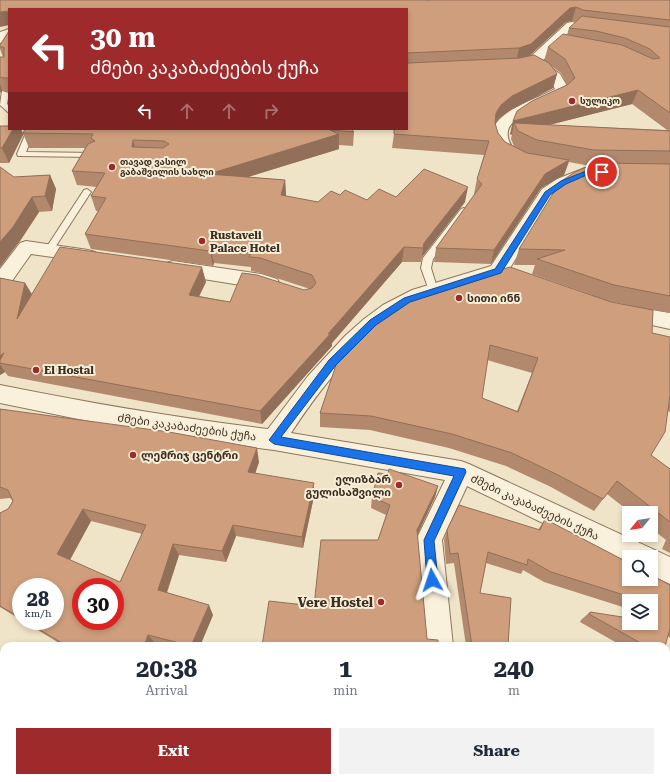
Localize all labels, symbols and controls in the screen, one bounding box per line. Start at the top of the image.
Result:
text: 30 m [90,21,155,54]
icon: left [24,24,76,76]
text: ძმები კაკაბაძეების ქუჩა [90,57,319,78]
marker: სულიკო [567,96,577,106]
place label: სულიკო [580,96,620,107]
icon: left [134,100,156,122]
icon: ahead [176,100,198,122]
icon: ahead [218,100,240,122]
icon: right [260,100,282,122]
pin [585,155,619,189]
place label: თავად ვასილ გაბაშვილის სახლი [120,157,214,178]
icon: arrive [591,161,613,183]
marker: თავად ვასილ გაბაშვილის სახლი [107,162,117,172]
place label: Rustaveli Palace Hotel [210,229,280,255]
marker: Rustaveli Palace Hotel [197,236,207,246]
place label: სითი ინნ [467,292,521,305]
marker: სითი ინნ [454,293,464,303]
place label: El Hostal [44,364,94,377]
marker: El Hostal [31,365,41,375]
street label: ძმები კაკაბაძეების ქუჩა [117,411,257,444]
place label: ლემრიჯ ცენტრი [141,449,238,462]
marker: ლემრიჯ ცენტრი [128,450,138,460]
street label: ძმები კაკაბაძეების ქუჩა [469,472,601,543]
place label: ელიზბარ გულისაშვილი [306,473,391,499]
marker: ელიზბარ გულისაშვილი [394,480,404,490]
north arrow [622,506,658,542]
map controls [622,506,658,630]
button: search [622,550,658,586]
position arrow [411,559,453,601]
speed limit sign: 30 [72,578,124,630]
text: 28 [27,587,49,611]
button: layers [622,594,658,630]
place label: Vere Hostel [297,595,374,610]
marker: Vere Hostel [376,597,386,607]
text: km/h [25,608,51,619]
text: 20:38 [136,655,197,683]
text: 1 [339,655,352,683]
text: 240 [494,655,534,683]
text: Arrival [146,683,188,698]
text: min [333,683,358,698]
text: m [508,683,520,698]
button: Exit [16,728,331,774]
button: Share [339,728,654,774]

